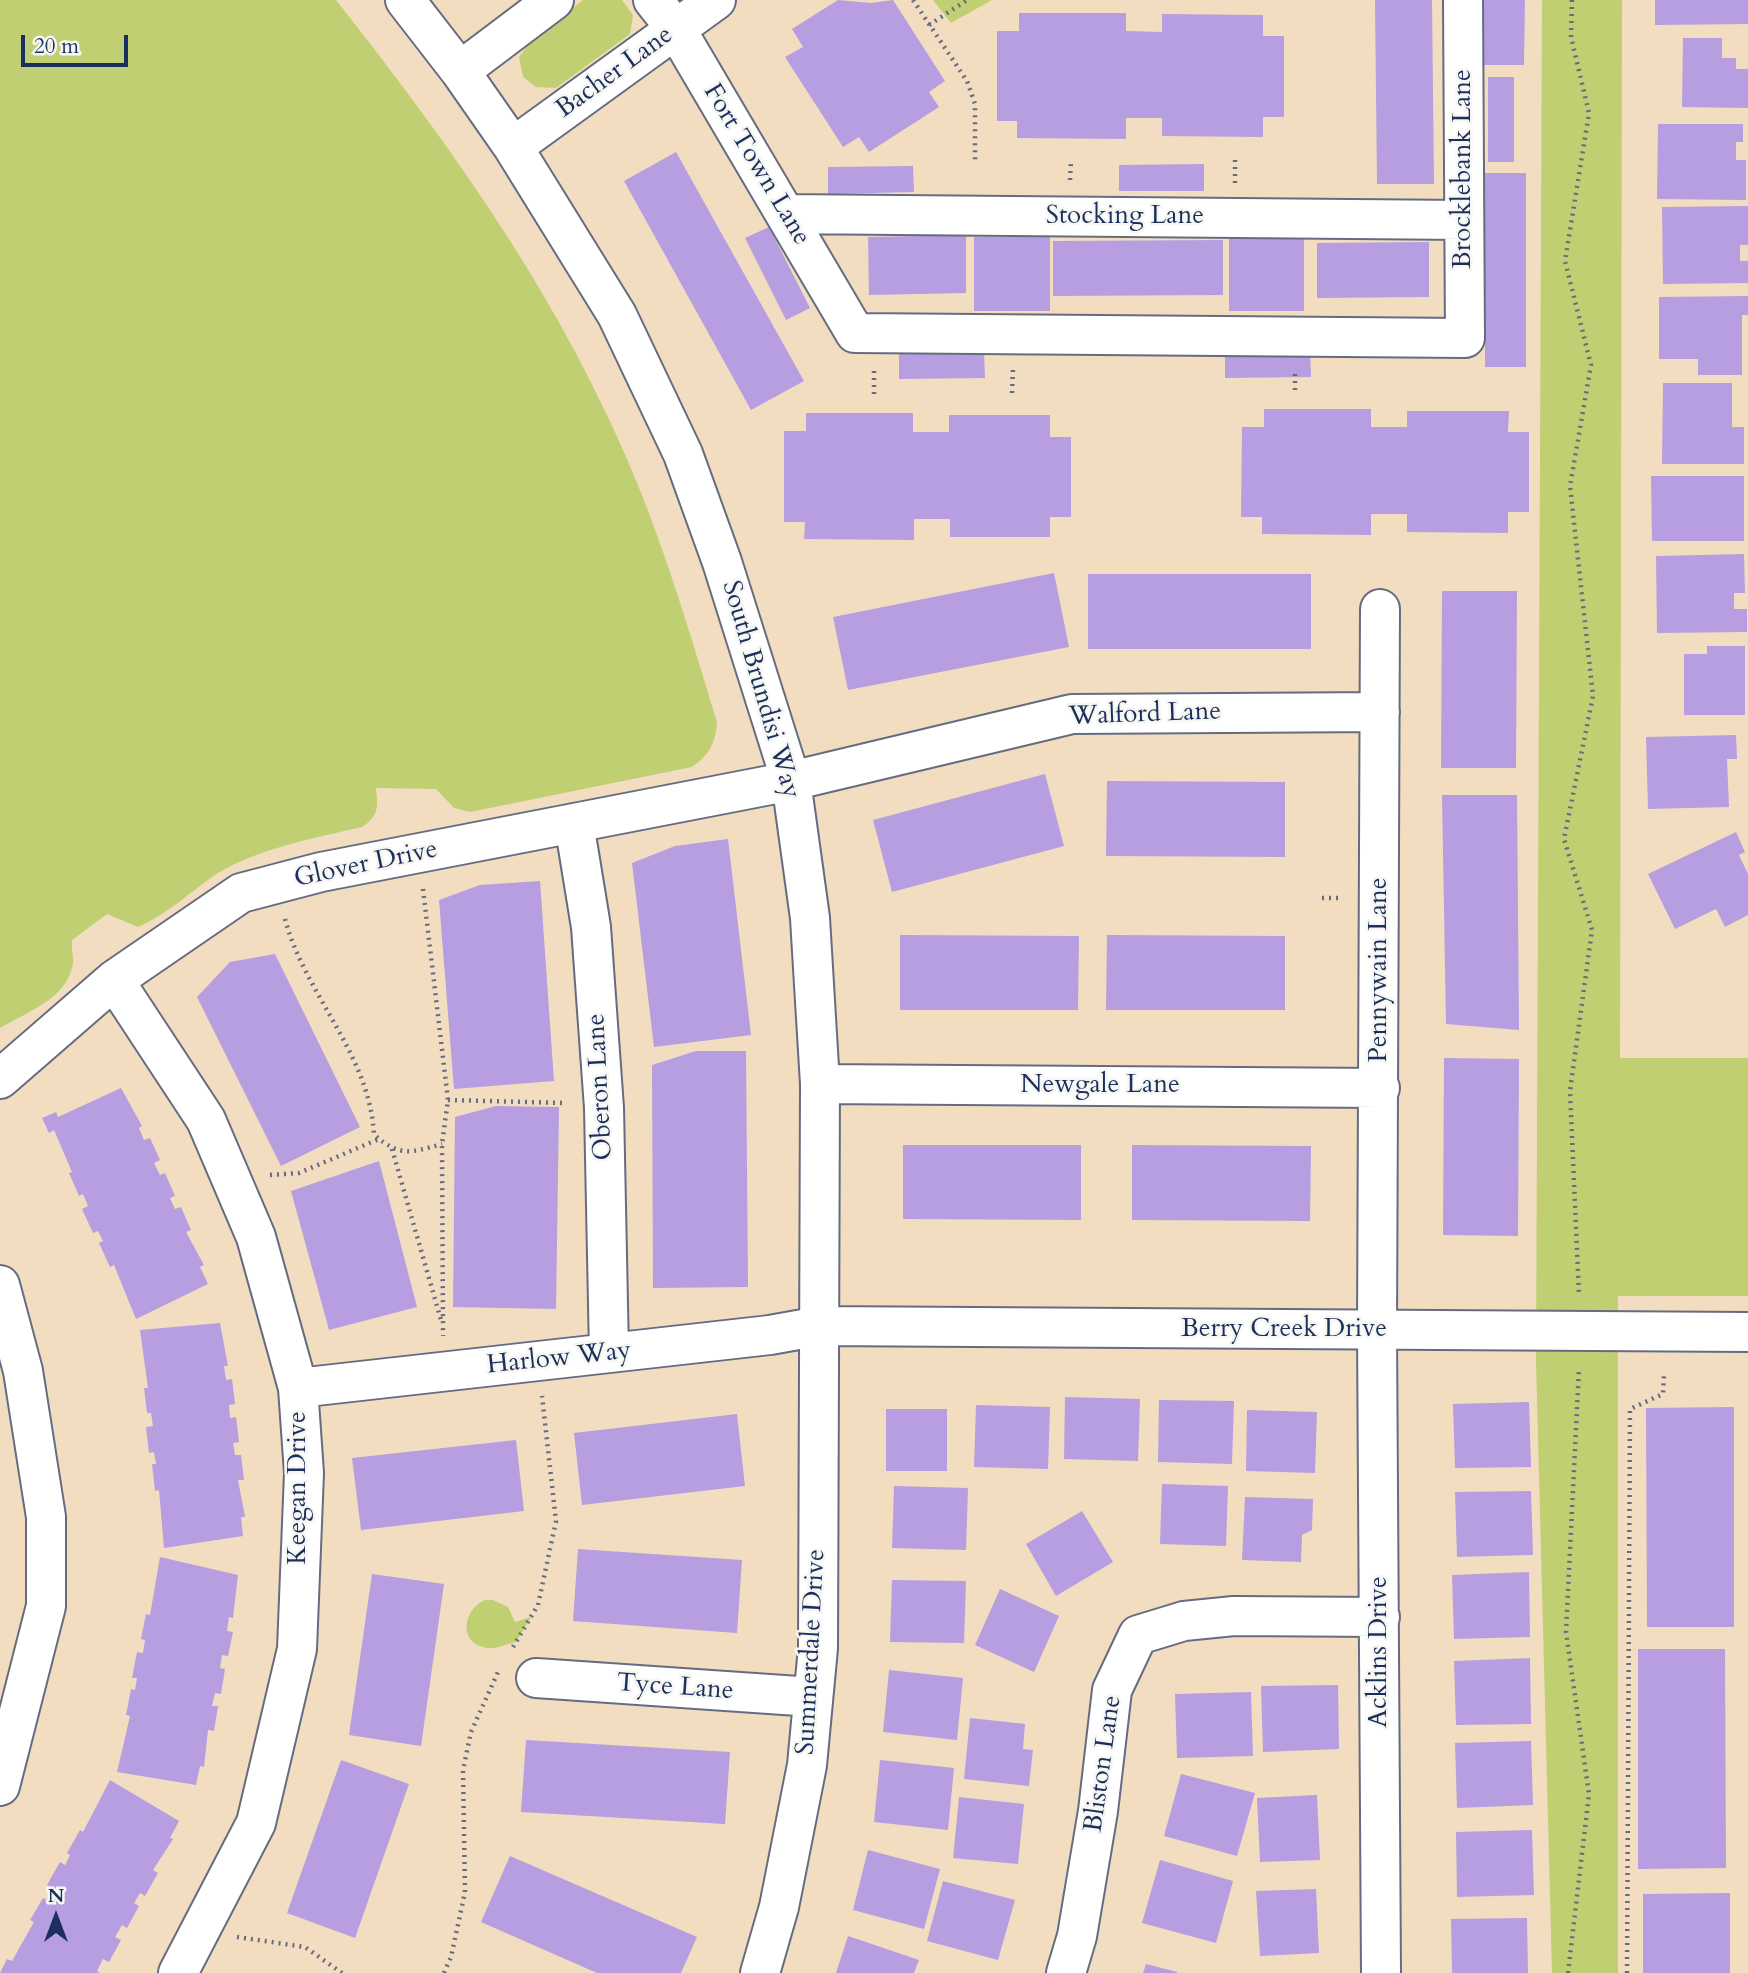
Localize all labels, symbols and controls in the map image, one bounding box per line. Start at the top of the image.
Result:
street label: Bacher Lane [550,20,680,126]
scale bar [24,21,131,65]
text: 20 m [34,32,79,61]
street label: Brocklebank Lane [1448,69,1480,269]
street label: Fort Town Lane [696,79,816,251]
street label: Stocking Lane [1046,201,1204,233]
street label: South Brundisi Way [714,578,806,802]
street label: Walford Lane [1068,697,1222,733]
street label: Glover Drive [292,835,440,895]
street label: Pennywain Lane [1364,877,1396,1063]
street label: Oberon Lane [582,1013,620,1161]
street label: Newgale Lane [1020,1070,1180,1102]
street label: Berry Creek Drive [1181,1314,1387,1346]
street label: Harlow Way [485,1336,633,1382]
street label: Keegan Drive [283,1411,315,1565]
street label: Summerdale Drive [791,1548,833,1756]
street label: Acklins Drive [1364,1576,1396,1728]
street label: Tyce Lane [616,1668,734,1708]
street label: Bliston Lane [1079,1694,1129,1834]
north arrow [21,1882,91,1952]
text: N [48,1883,64,1909]

